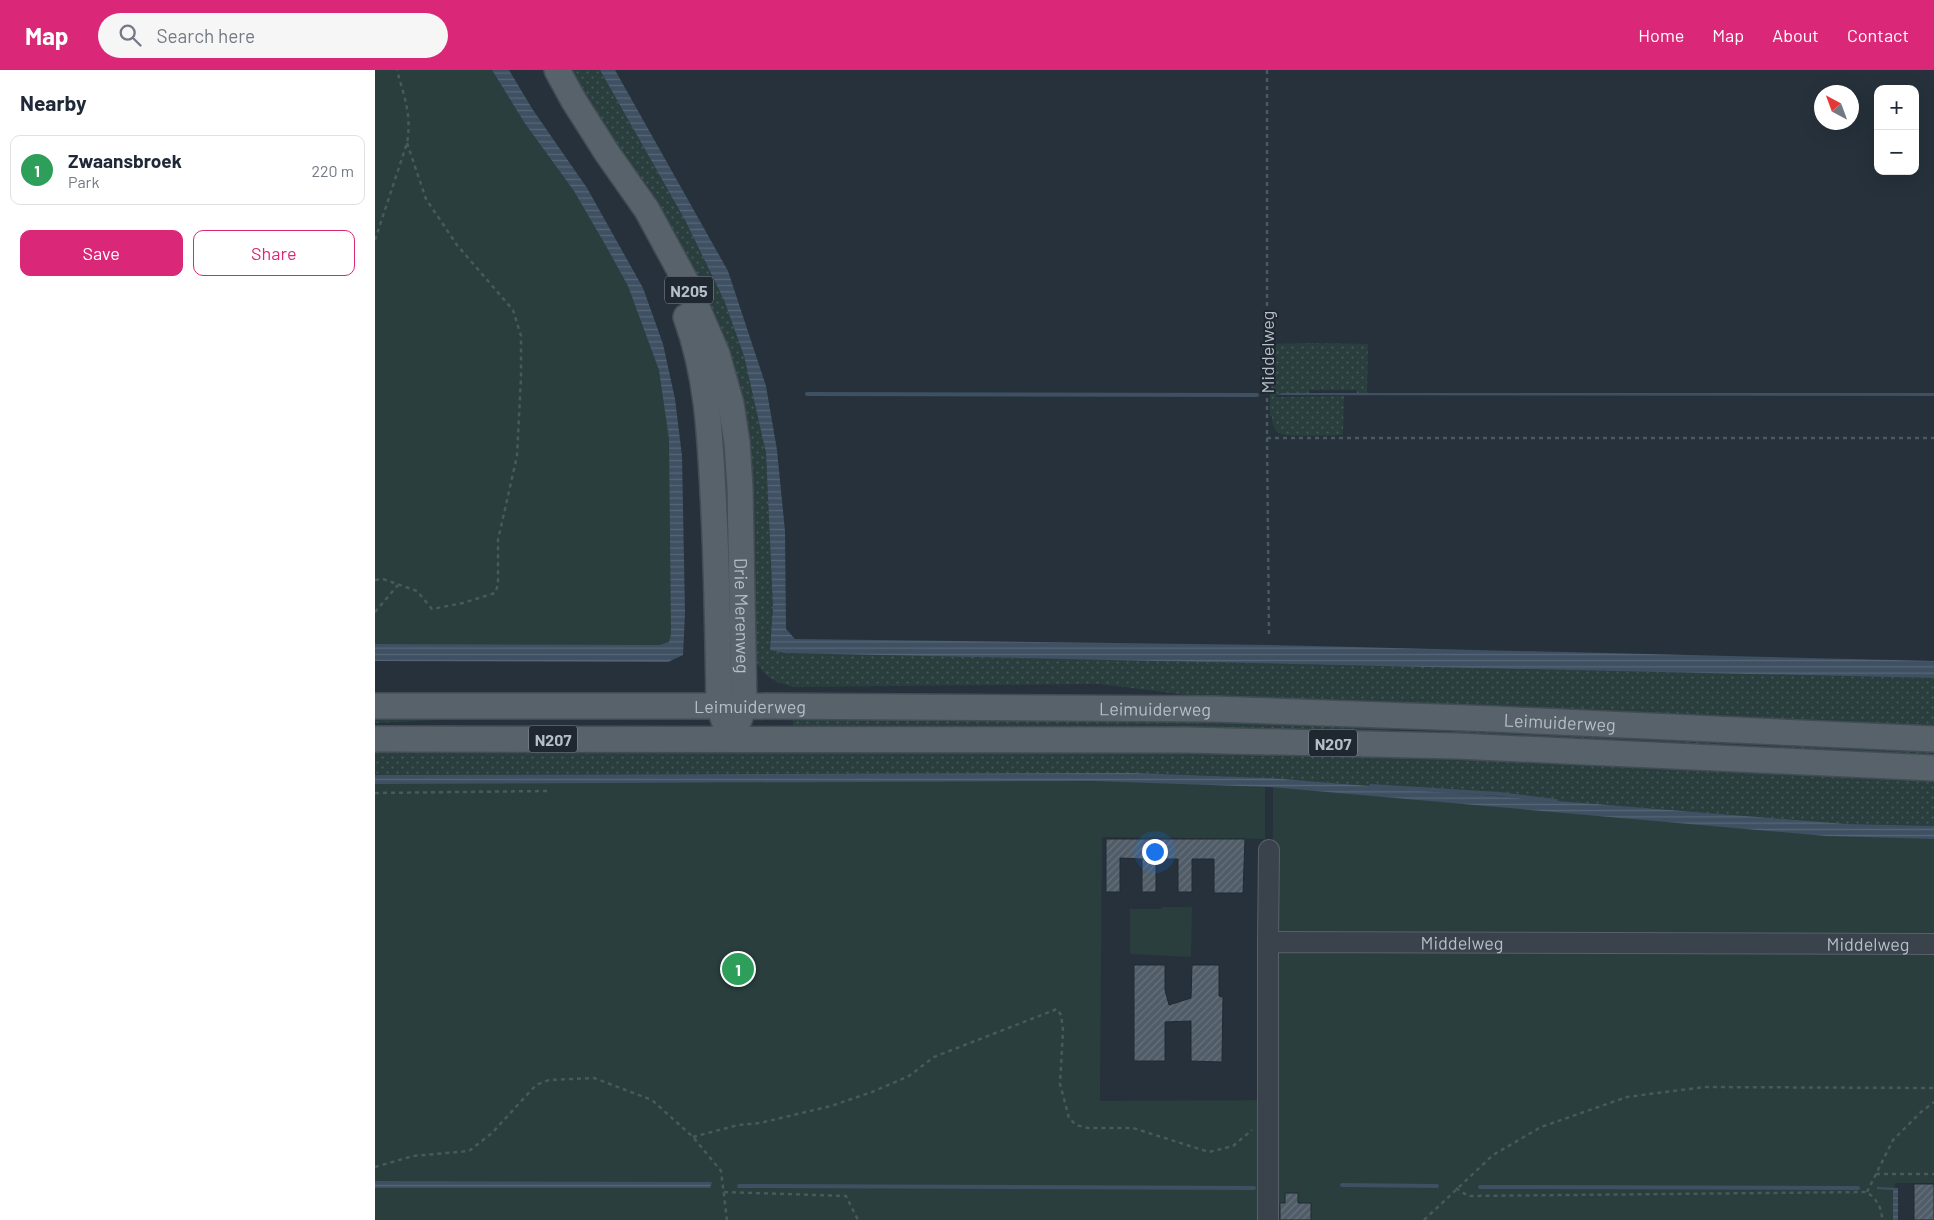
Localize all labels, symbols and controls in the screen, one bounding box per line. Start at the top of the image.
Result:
search box [98,13,448,58]
text: Map [25,21,68,50]
icon: search [116,21,144,49]
text: Search here [156,24,255,47]
text: Home [1638,24,1684,46]
text: Map [1712,24,1744,46]
text: About [1772,24,1819,46]
text: Contact [1847,24,1909,46]
north arrow [1814,85,1859,130]
map controls [1874,85,1919,175]
button: + [1874,85,1919,130]
text: Nearby [20,90,86,115]
button: − [1874,130,1919,175]
text: Zwaansbroek [68,149,182,172]
text: 1 [34,161,40,180]
text: 220 m [311,161,354,180]
text: Park [68,172,99,191]
button: Save [20,230,183,276]
button: Share [193,230,355,276]
road number: N205 [665,276,713,304]
street label: Middelweg [1256,311,1278,393]
street label: Drie Merenweg [730,558,754,674]
street label: Leimuiderweg [694,695,806,717]
street label: Leimuiderweg [1099,697,1211,720]
street label: Leimuiderweg [1503,708,1616,736]
road number: N207 [529,726,577,752]
road number: N207 [1309,730,1357,756]
your location [1142,839,1168,865]
street label: Middelweg [1421,931,1503,954]
street label: Middelweg [1827,933,1909,955]
pin: 1 [722,950,754,988]

